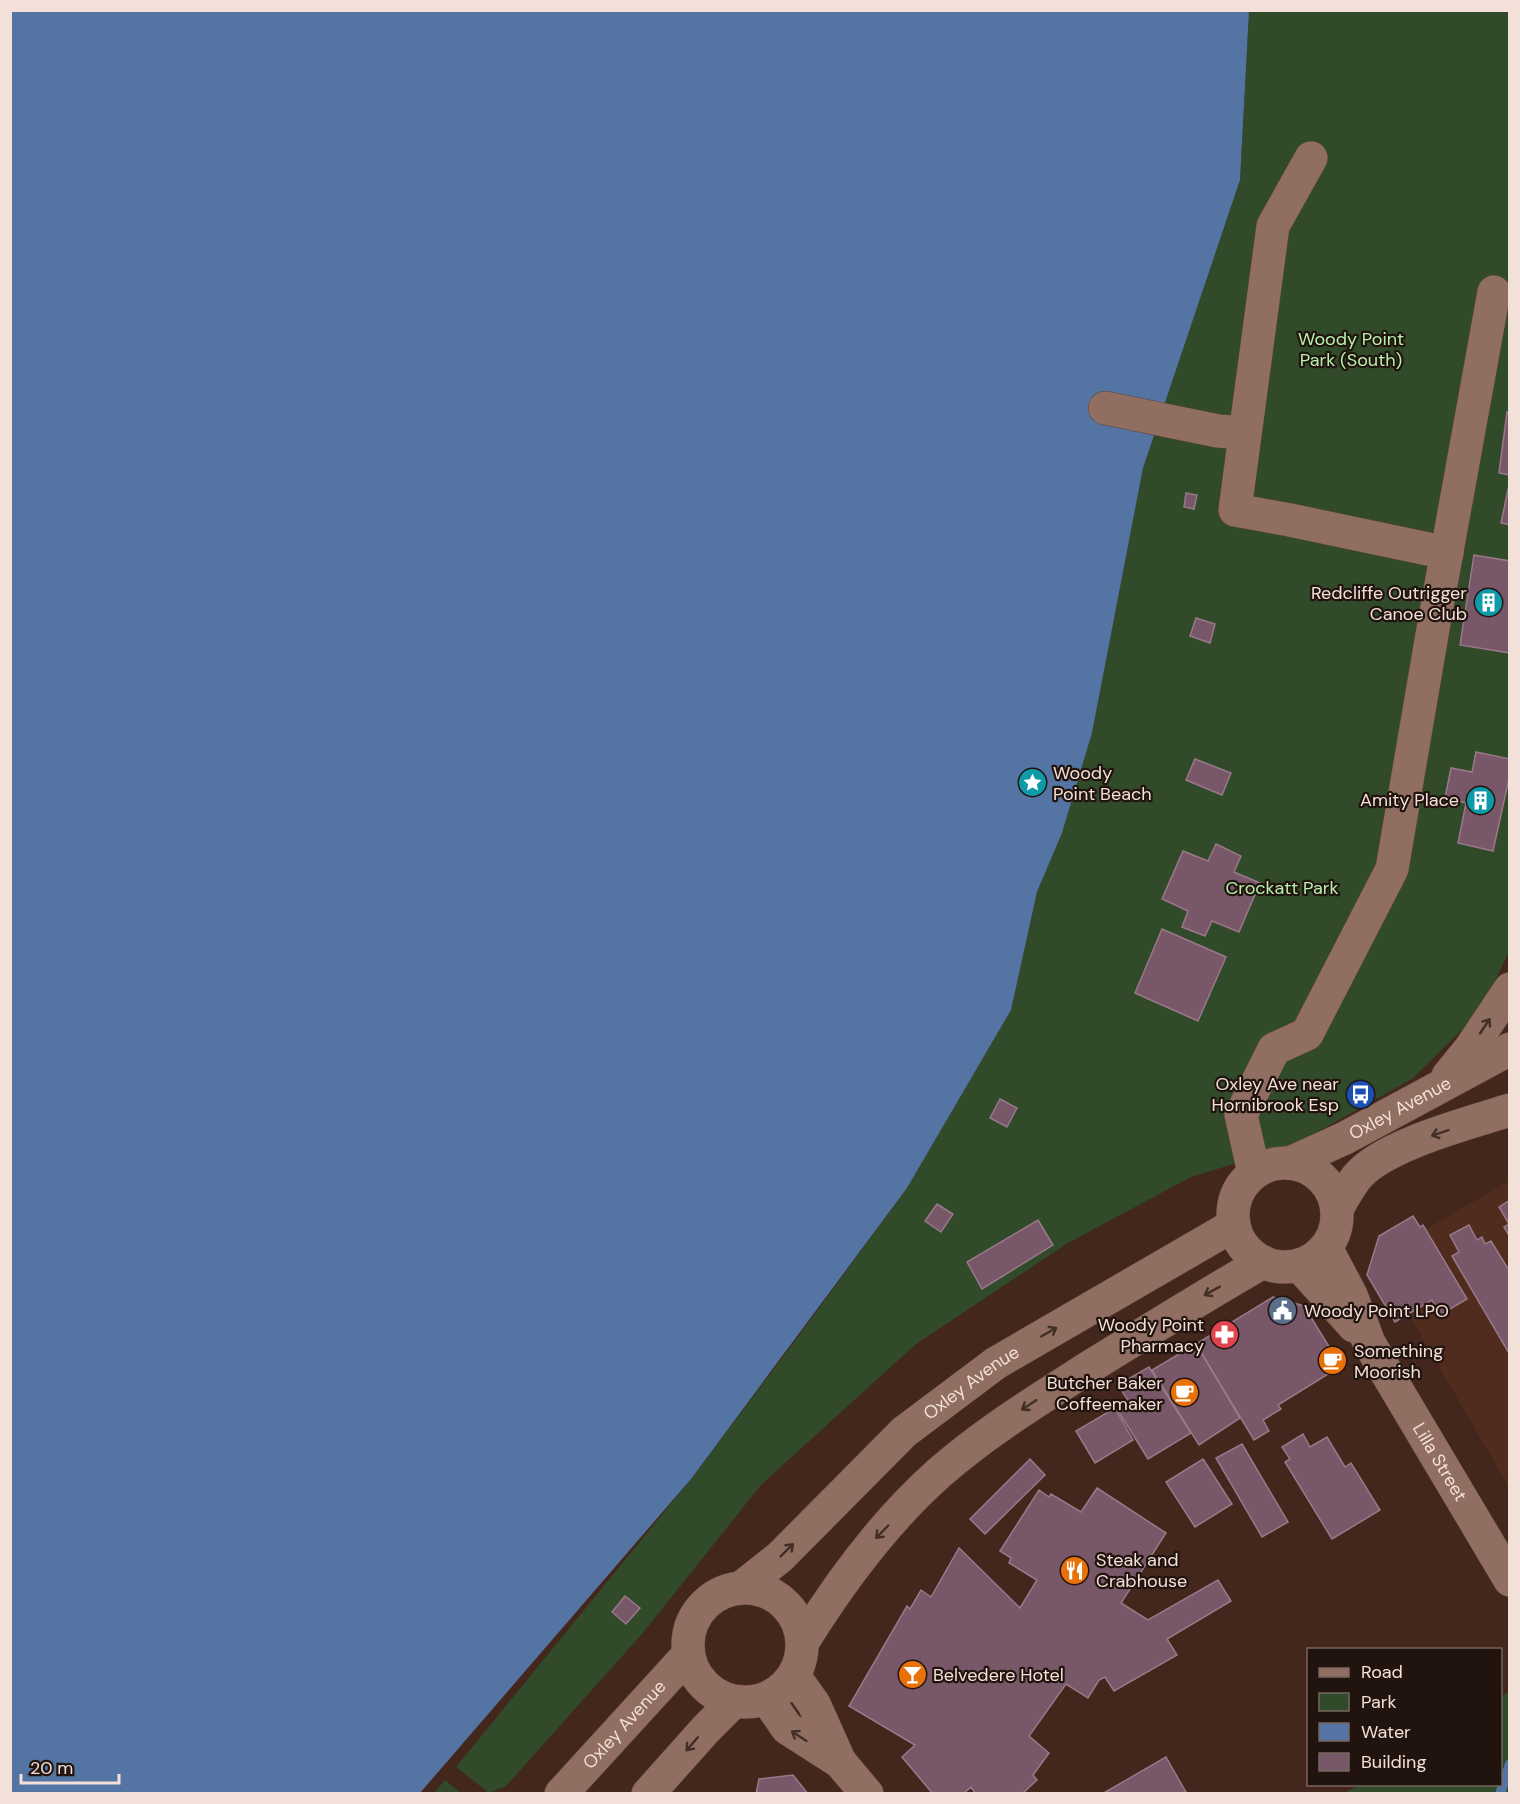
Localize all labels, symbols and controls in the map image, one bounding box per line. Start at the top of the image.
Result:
park label: Woody Point Park (South) [1298,327,1404,372]
place label: Redcliffe Outrigger Canoe Club [1311,581,1467,626]
building icon: Redcliffe Outrigger Canoe Club [1472,587,1504,619]
place label: Woody Point Beach [1053,761,1152,806]
place icon: Woody Point Beach [1016,767,1048,799]
building icon: Amity Place [1464,784,1496,816]
place label: Amity Place [1360,788,1459,812]
park label: Crockatt Park [1225,876,1339,900]
one-way arrow [1479,1017,1492,1034]
street label: Oxley Avenue [1345,1071,1455,1146]
place label: Oxley Ave near Hornibrook Esp [1211,1072,1339,1117]
bus stop icon: Oxley Ave near Hornibrook Esp [1344,1078,1376,1110]
one-way arrow [1431,1129,1450,1140]
one-way arrow [1204,1286,1222,1297]
public building icon: Woody Point LPO [1267,1295,1299,1327]
place label: Woody Point LPO [1304,1299,1449,1323]
place label: Woody Point Pharmacy [1098,1313,1204,1358]
pharmacy icon: Woody Point Pharmacy [1209,1319,1241,1351]
one-way arrow [1040,1326,1057,1338]
place label: Something Moorish [1354,1339,1443,1384]
street label: Oxley Avenue [918,1340,1024,1425]
cafe icon: Something Moorish [1317,1345,1349,1377]
place label: Butcher Baker Coffeemaker [1047,1371,1163,1416]
cafe icon: Butcher Baker Coffeemaker [1168,1377,1200,1409]
one-way arrow [1021,1400,1038,1412]
street label: Lilla Street [1407,1418,1473,1506]
one-way arrow [875,1524,889,1539]
one-way arrow [780,1543,795,1557]
place label: Steak and Crabhouse [1096,1548,1187,1593]
restaurant icon: Steak and Crabhouse [1059,1554,1091,1586]
legend [1307,1648,1502,1786]
bar icon: Belvedere Hotel [896,1659,928,1691]
text: Road [1361,1660,1403,1684]
place label: Belvedere Hotel [933,1663,1064,1687]
street label: Oxley Avenue [577,1675,671,1774]
text: Park [1361,1690,1397,1714]
text: Water [1361,1720,1411,1744]
one-way arrow [790,1729,807,1742]
one-way arrow [686,1736,699,1752]
scale bar [21,1747,118,1785]
text: Building [1361,1750,1426,1774]
text: 20 m [30,1756,73,1780]

